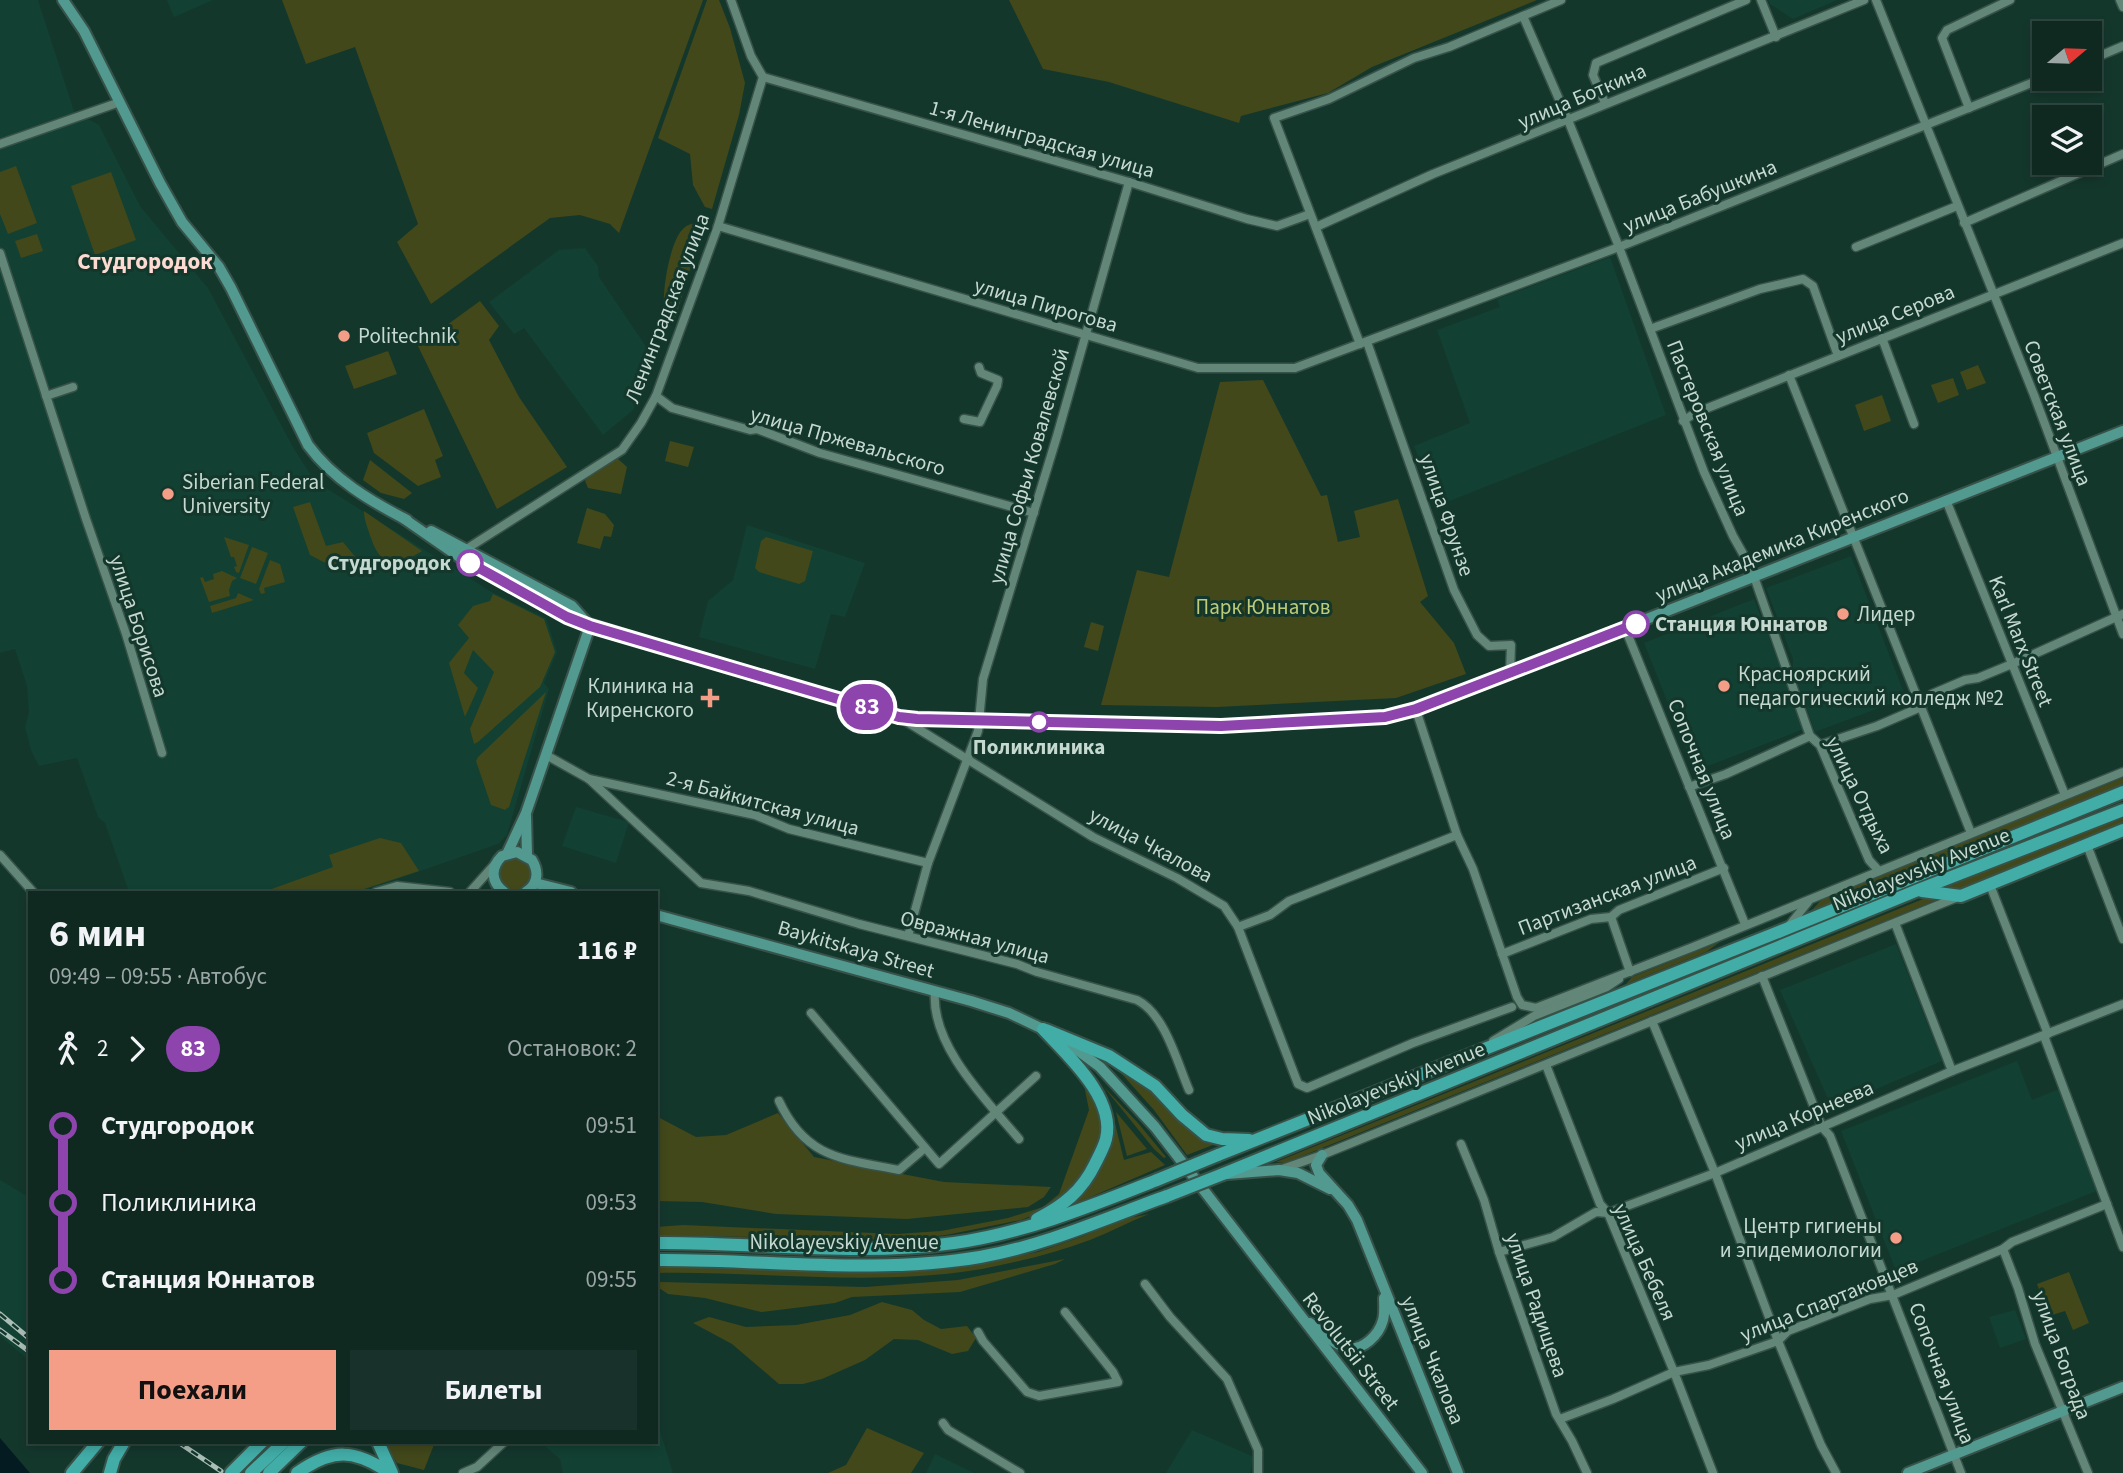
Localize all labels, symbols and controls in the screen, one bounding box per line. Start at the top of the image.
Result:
north arrow [2032,21,2102,91]
map controls [2032,21,2102,175]
street label: улица Боткина [1513,55,1651,137]
street label: 1-я Ленинградская улица [926,92,1158,186]
button: layers [2032,105,2102,175]
street label: улица Бабушкина [1619,151,1781,241]
street label: Ленинградская улица [617,209,717,407]
district label: Студгородок [77,245,213,278]
street label: улица Пирогова [971,270,1121,340]
street label: улица Серова [1831,277,1959,351]
place label: Politechnik [358,321,457,351]
marker: Politechnik [336,328,352,344]
street label: Пастеровская улица [1659,336,1757,520]
street label: Советская улица [2016,336,2100,490]
street label: улица Софьи Ковалевской [981,345,1077,587]
street label: улица Пржевальского [747,399,949,483]
street label: улица Фрунзе [1412,450,1482,580]
place label: Siberian Federal University [182,467,324,521]
street label: улица Академика Киренского [1651,480,1913,610]
marker: Siberian Federal University [160,486,176,502]
place label: Студгородок [327,548,451,578]
marker: Студгородок [457,550,483,576]
street label: улица Борисова [102,551,176,701]
street label: Karl Marx Street [1981,571,2061,711]
park label: Парк Юннатов [1196,592,1330,622]
place label: Лидер [1857,599,1915,629]
marker: Лидер [1835,606,1851,622]
place label: Станция Юннатов [1655,609,1828,639]
marker: Станция Юннатов [1623,611,1649,637]
place label: Красноярский педагогический колледж №2 [1738,659,2004,713]
place label: Клиника на Киренского [586,671,694,725]
marker: Красноярский педагогический колледж №2 [1716,678,1732,694]
line badge: 83 [836,684,898,730]
marker: Клиника на Киренского [700,688,720,708]
text: 83 [854,689,880,724]
street label: Сопочная улица [1660,694,1744,844]
marker: Поликлиника [1029,712,1049,732]
street label: улица Отдыха [1819,731,1901,859]
place label: Поликлиника [973,732,1105,762]
street label: 2-я Байкитская улица [663,763,863,843]
street label: улица Чкалова [1084,800,1218,890]
street label: Nikolayevskiy Avenue [1828,820,2014,918]
street label: Партизанская улица [1513,847,1701,943]
street label: Овражная улица [897,903,1053,971]
text: 6 мин [49,907,146,961]
street label: Baykitskaya Street [774,912,938,986]
text: 116 ₽ [577,932,637,969]
text: 09:49 – 09:55 · Автобус [49,960,267,993]
icon: walk [49,1030,87,1068]
icon: forward [118,1030,156,1068]
text: 83 [180,1031,206,1066]
text: 2 [97,1032,108,1065]
text: Остановок: 2 [507,1032,637,1065]
street label: Nikolayevskiy Avenue [1303,1034,1489,1132]
street label: улица Корнеева [1730,1072,1878,1158]
text: Студгородок [101,1107,254,1144]
text: 09:51 [586,1109,637,1142]
text: Поликлиника [101,1184,257,1221]
text: 09:53 [586,1186,637,1219]
street label: улица Бебеля [1606,1199,1684,1325]
place label: Центр гигиены и эпидемиологии [1720,1211,1882,1265]
street label: Nikolayevskiy Avenue [749,1227,939,1257]
street label: улица Радищева [1498,1228,1576,1382]
marker: Центр гигиены и эпидемиологии [1888,1230,1904,1246]
street label: улица Спартаковцев [1736,1251,1922,1349]
text: Станция Юннатов [101,1261,315,1298]
text: 09:55 [586,1263,637,1296]
street label: Revolutsii Street [1295,1285,1407,1417]
street label: улица Бограда [2025,1286,2099,1424]
street label: улица Чкалова [1394,1291,1472,1429]
street label: Сопочная улица [1901,1298,1983,1448]
button: Поехали [49,1350,336,1430]
button: Билеты [350,1350,637,1430]

